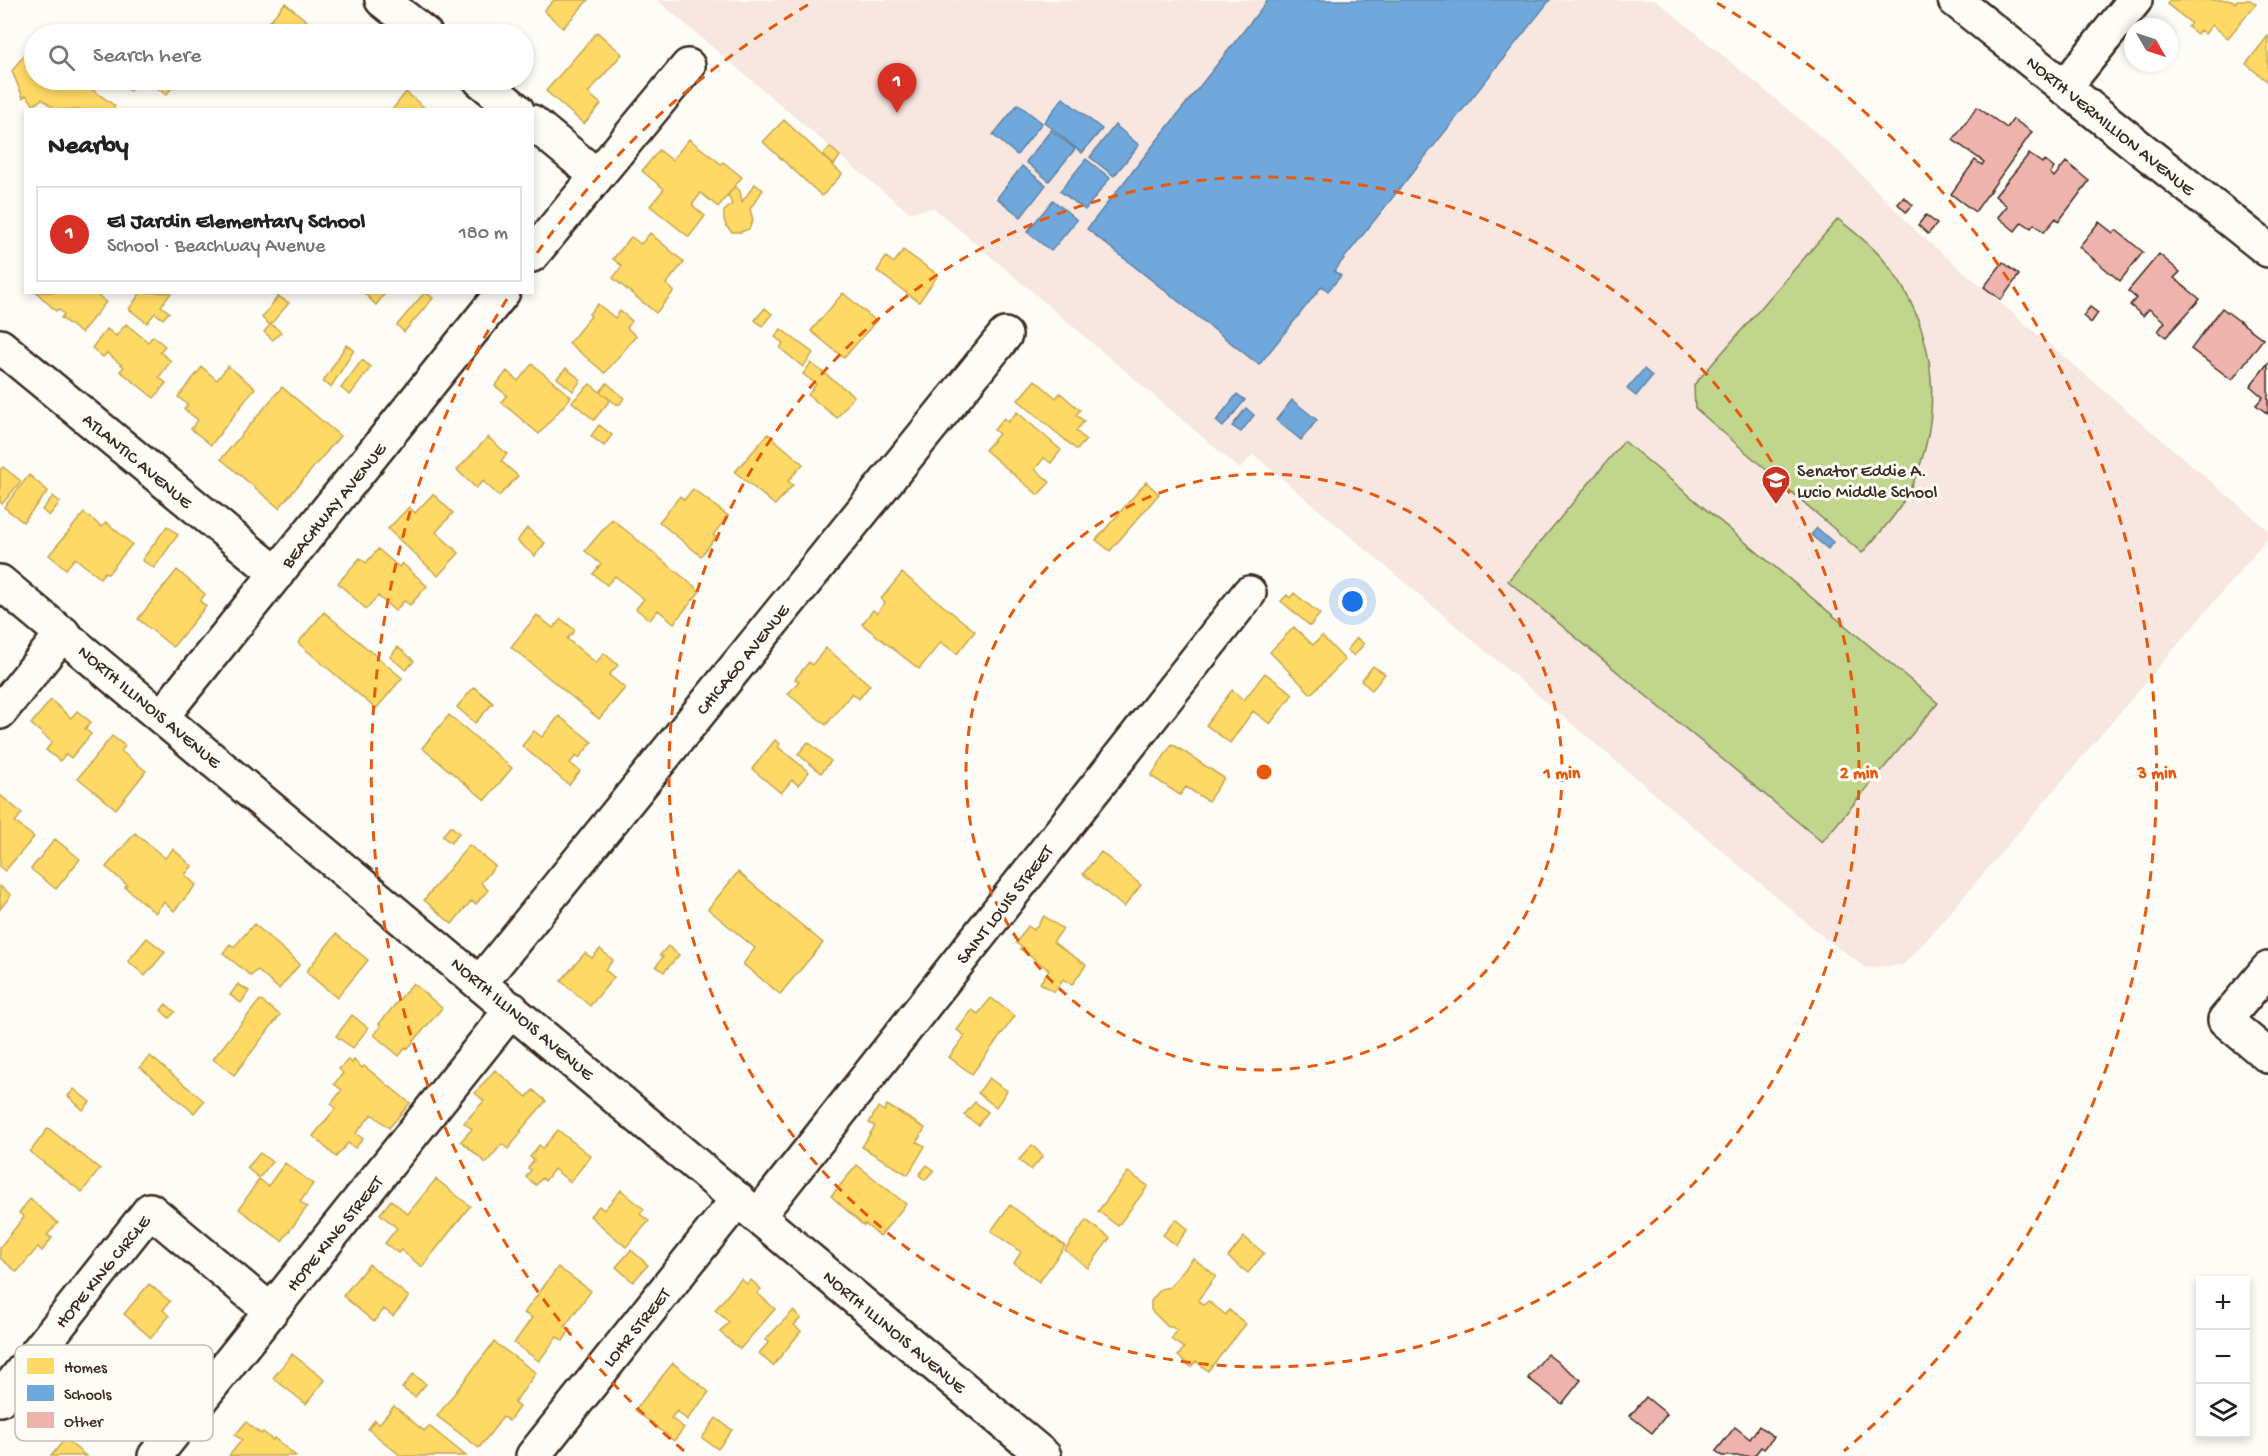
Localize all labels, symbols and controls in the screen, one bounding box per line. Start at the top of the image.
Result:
north arrow [2124,18,2178,72]
search box [24,24,534,90]
icon: search [45,41,78,74]
text: Search here [93,44,201,70]
street label: NORTH VERMILLION AVENUE [2021,53,2198,202]
pin: 1 [878,63,916,113]
text: Nearby [48,132,129,163]
text: El Jardin Elementary School [107,210,365,236]
text: 1 [65,223,74,246]
text: 180 m [459,223,508,246]
text: School · Beachway Avenue [107,236,325,259]
street label: ATLANTIC AVENUE [77,410,196,514]
street label: BEACHWAY AVENUE [277,439,392,574]
place label: Senator Eddie A. Lucio Middle School [1797,462,1937,504]
school or university icon: Senator Eddie A. Lucio Middle School [1760,464,1792,506]
your location [1338,587,1367,616]
street label: CHICAGO AVENUE [693,600,796,720]
street label: NORTH ILLINOIS AVENUE [73,642,225,774]
centre of rings [1254,762,1274,782]
text: 1 min [1543,764,1581,785]
text: 2 min [1840,764,1879,785]
text: 3 min [2137,764,2177,785]
street label: SAINT LOUIS STREET [953,841,1060,969]
street label: NORTH ILLINOIS AVENUE [446,954,598,1086]
street label: HOPE KING STREET [283,1172,390,1296]
street label: HOPE KING CIRCLE [52,1211,156,1333]
street label: NORTH ILLINOIS AVENUE [818,1267,970,1399]
map controls [2196,1276,2250,1438]
button: + [2196,1276,2250,1330]
street label: LOHR STREET [600,1284,677,1372]
button: − [2196,1330,2250,1384]
legend [15,1345,213,1441]
text: Homes [64,1360,108,1379]
button: layers [2196,1384,2250,1438]
text: Schools [64,1387,113,1406]
text: Other [64,1414,104,1433]

